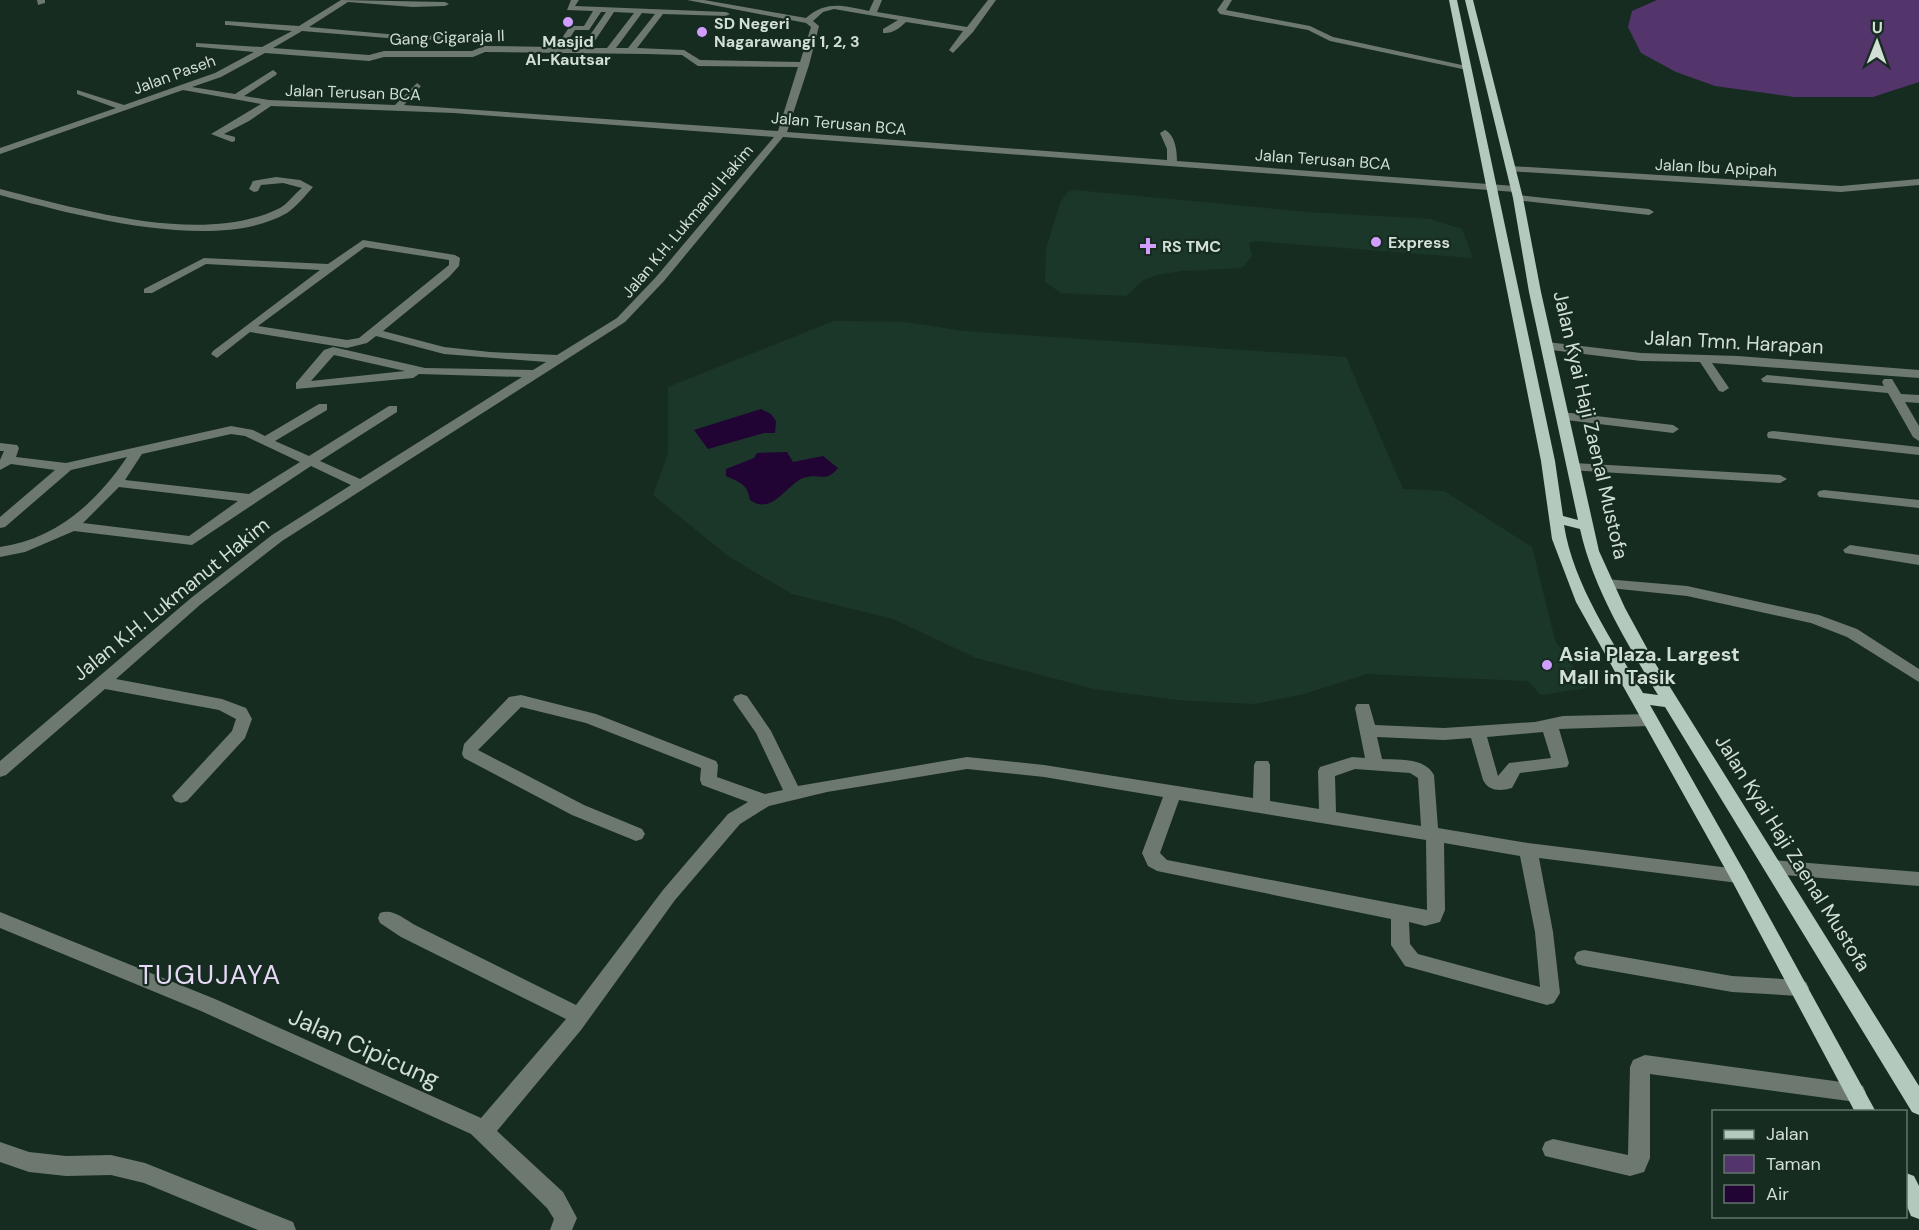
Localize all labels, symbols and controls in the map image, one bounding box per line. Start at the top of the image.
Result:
north arrow [1847,12,1907,72]
place label: SD Negeri Nagarawangi 1, 2, 3 [714,13,860,52]
marker: Masjid Al-Kautsar [561,15,575,29]
text: U [1872,17,1883,38]
street label: Gang Cigaraja II [389,25,505,50]
marker: SD Negeri Nagarawangi 1, 2, 3 [695,25,709,39]
place label: Masjid Al-Kautsar [525,31,611,70]
street label: Jalan Paseh [130,50,218,99]
street label: Jalan Terusan BCA [285,80,422,105]
street label: Jalan Terusan BCA [770,107,908,140]
street label: Jalan K.H. Lukmanul Hakim [617,140,758,302]
street label: Jalan Terusan BCA [1254,144,1392,175]
street label: Jalan Ibu Apipah [1654,154,1777,181]
place label: Express [1388,232,1450,253]
marker: Express [1369,235,1383,249]
place label: RS TMC [1162,236,1221,257]
marker: RS TMC [1139,237,1157,255]
street label: Jalan Kyai Haji Zaenal Mustofa [1547,288,1635,562]
street label: Jalan Tmn. Harapan [1644,324,1824,360]
street label: Jalan K.H. Lukmanut Hakim [67,512,275,686]
place label: Asia Plaza. Largest Mall in Tasik [1559,641,1740,690]
marker: Asia Plaza. Largest Mall in Tasik [1540,658,1554,672]
street label: Jalan Kyai Haji Zaenal Mustofa [1709,730,1877,976]
district label: TUGUJAYA [138,957,282,992]
street label: Jalan Cipicung [284,1000,445,1095]
legend [1712,1110,1907,1218]
text: Jalan [1766,1122,1809,1146]
text: Taman [1766,1152,1821,1176]
text: Air [1766,1182,1789,1206]

